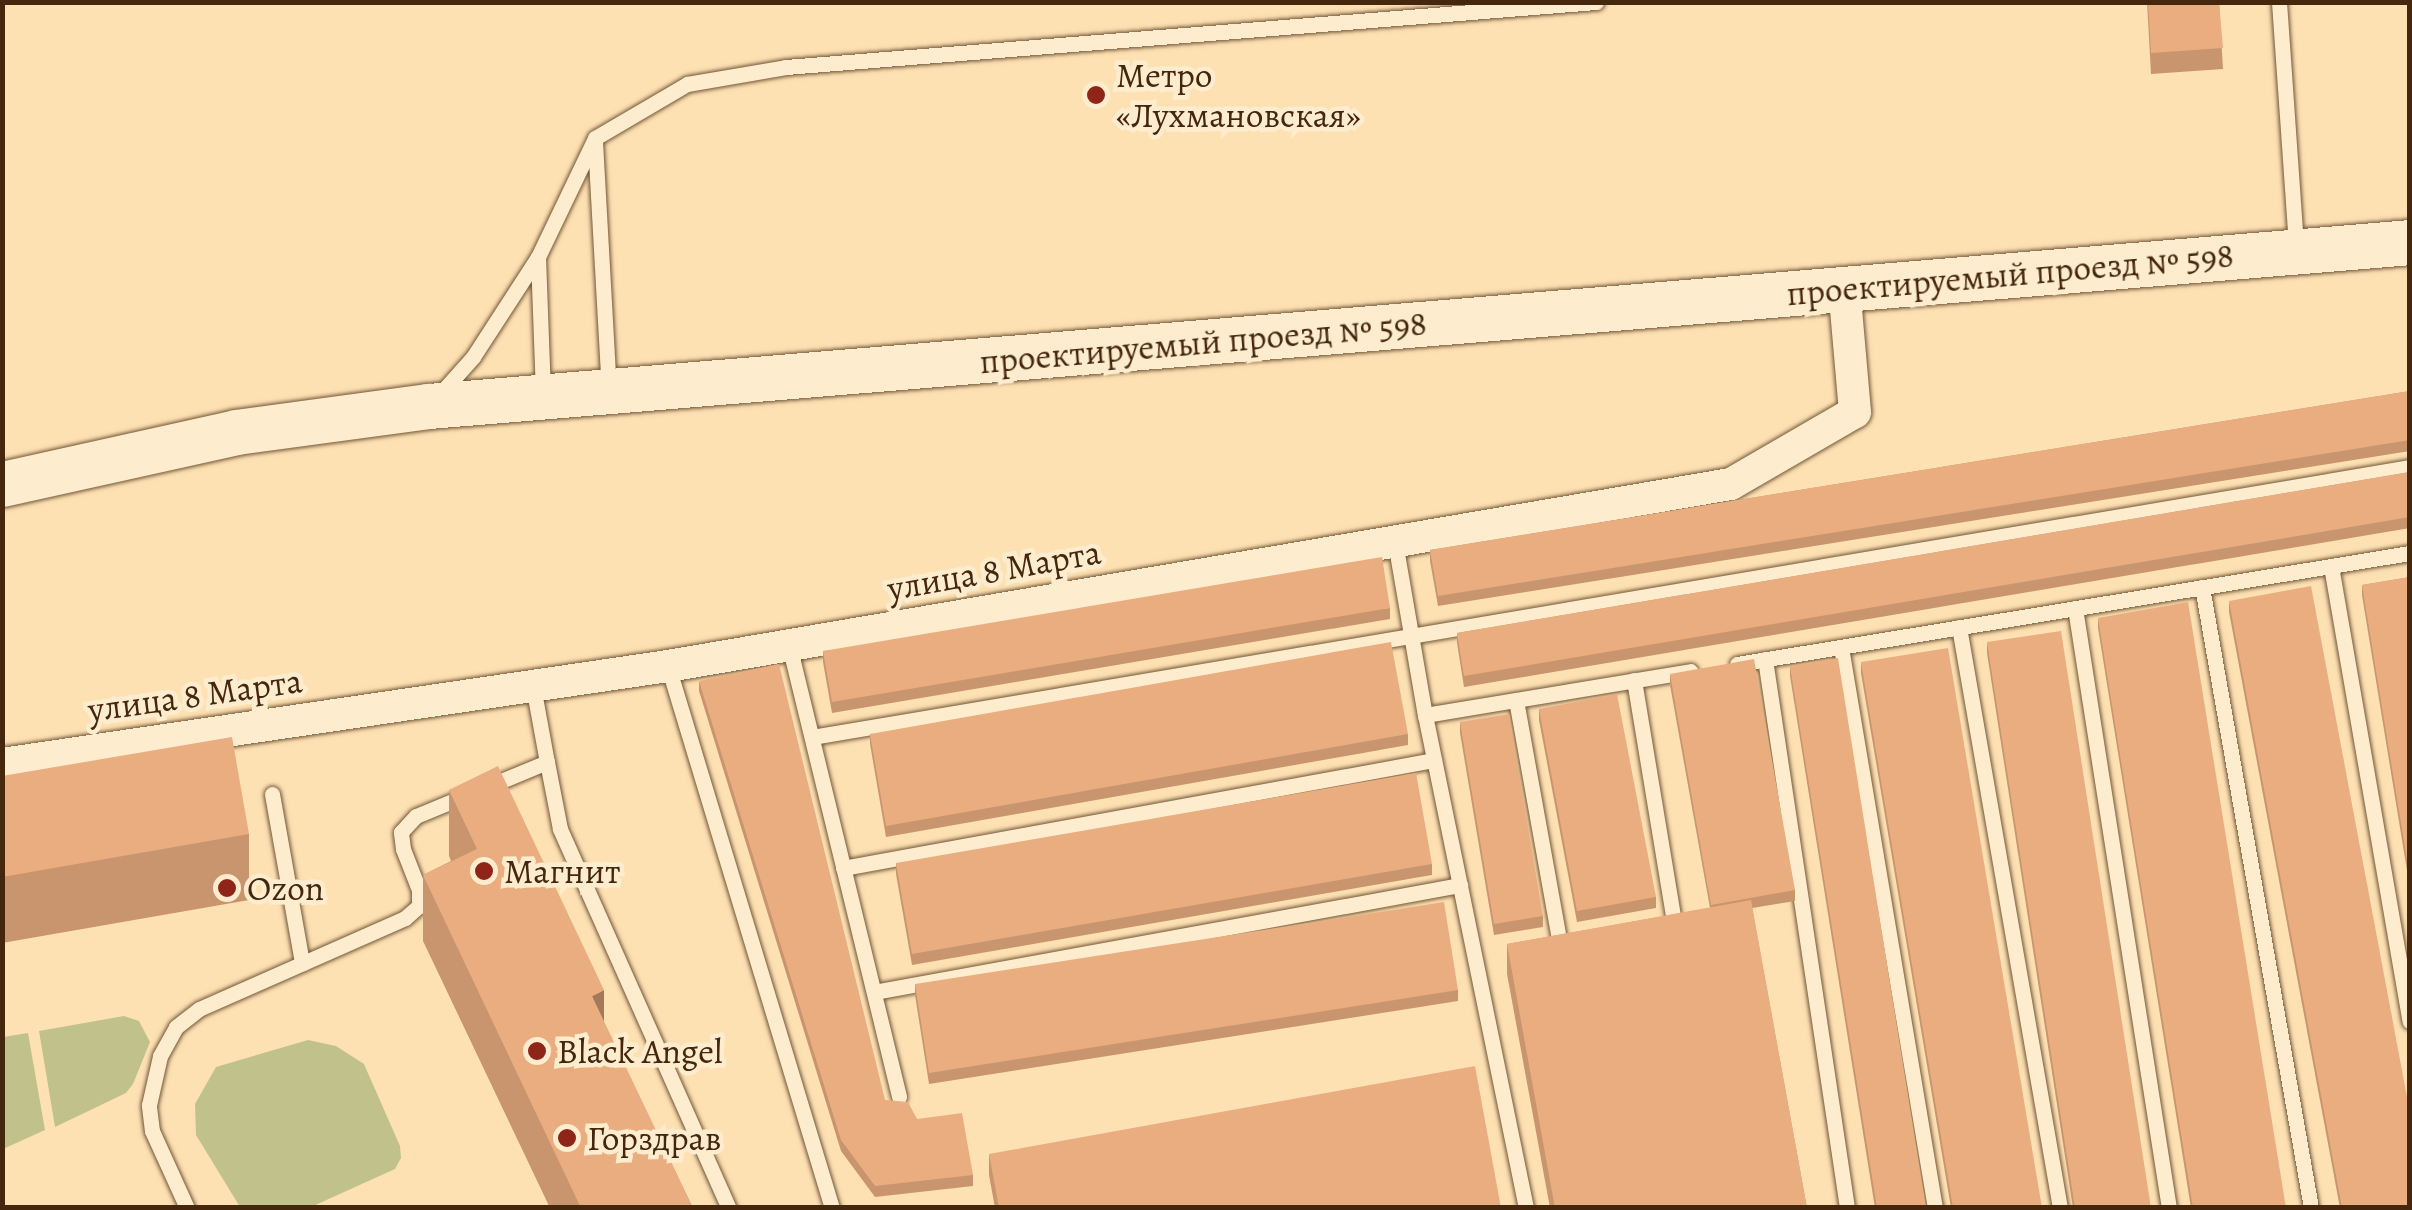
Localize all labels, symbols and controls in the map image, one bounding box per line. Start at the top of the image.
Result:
place label: Метро «Лухмановская» [1116,54,1361,136]
marker: Метро «Лухмановская» [1085,84,1107,106]
street label: проектируемый проезд № 598 [1785,234,2235,314]
street label: проектируемый проезд № 598 [978,302,1428,382]
street label: улица 8 Марта [884,531,1104,609]
street label: улица 8 Марта [85,659,305,731]
place label: Магнит [504,850,620,892]
marker: Магнит [473,860,495,882]
place label: Ozon [247,867,324,909]
marker: Ozon [216,877,238,899]
place label: Black Angel [557,1030,723,1072]
marker: Black Angel [526,1040,548,1062]
place label: Горздрав [587,1117,721,1159]
marker: Горздрав [556,1127,578,1149]

